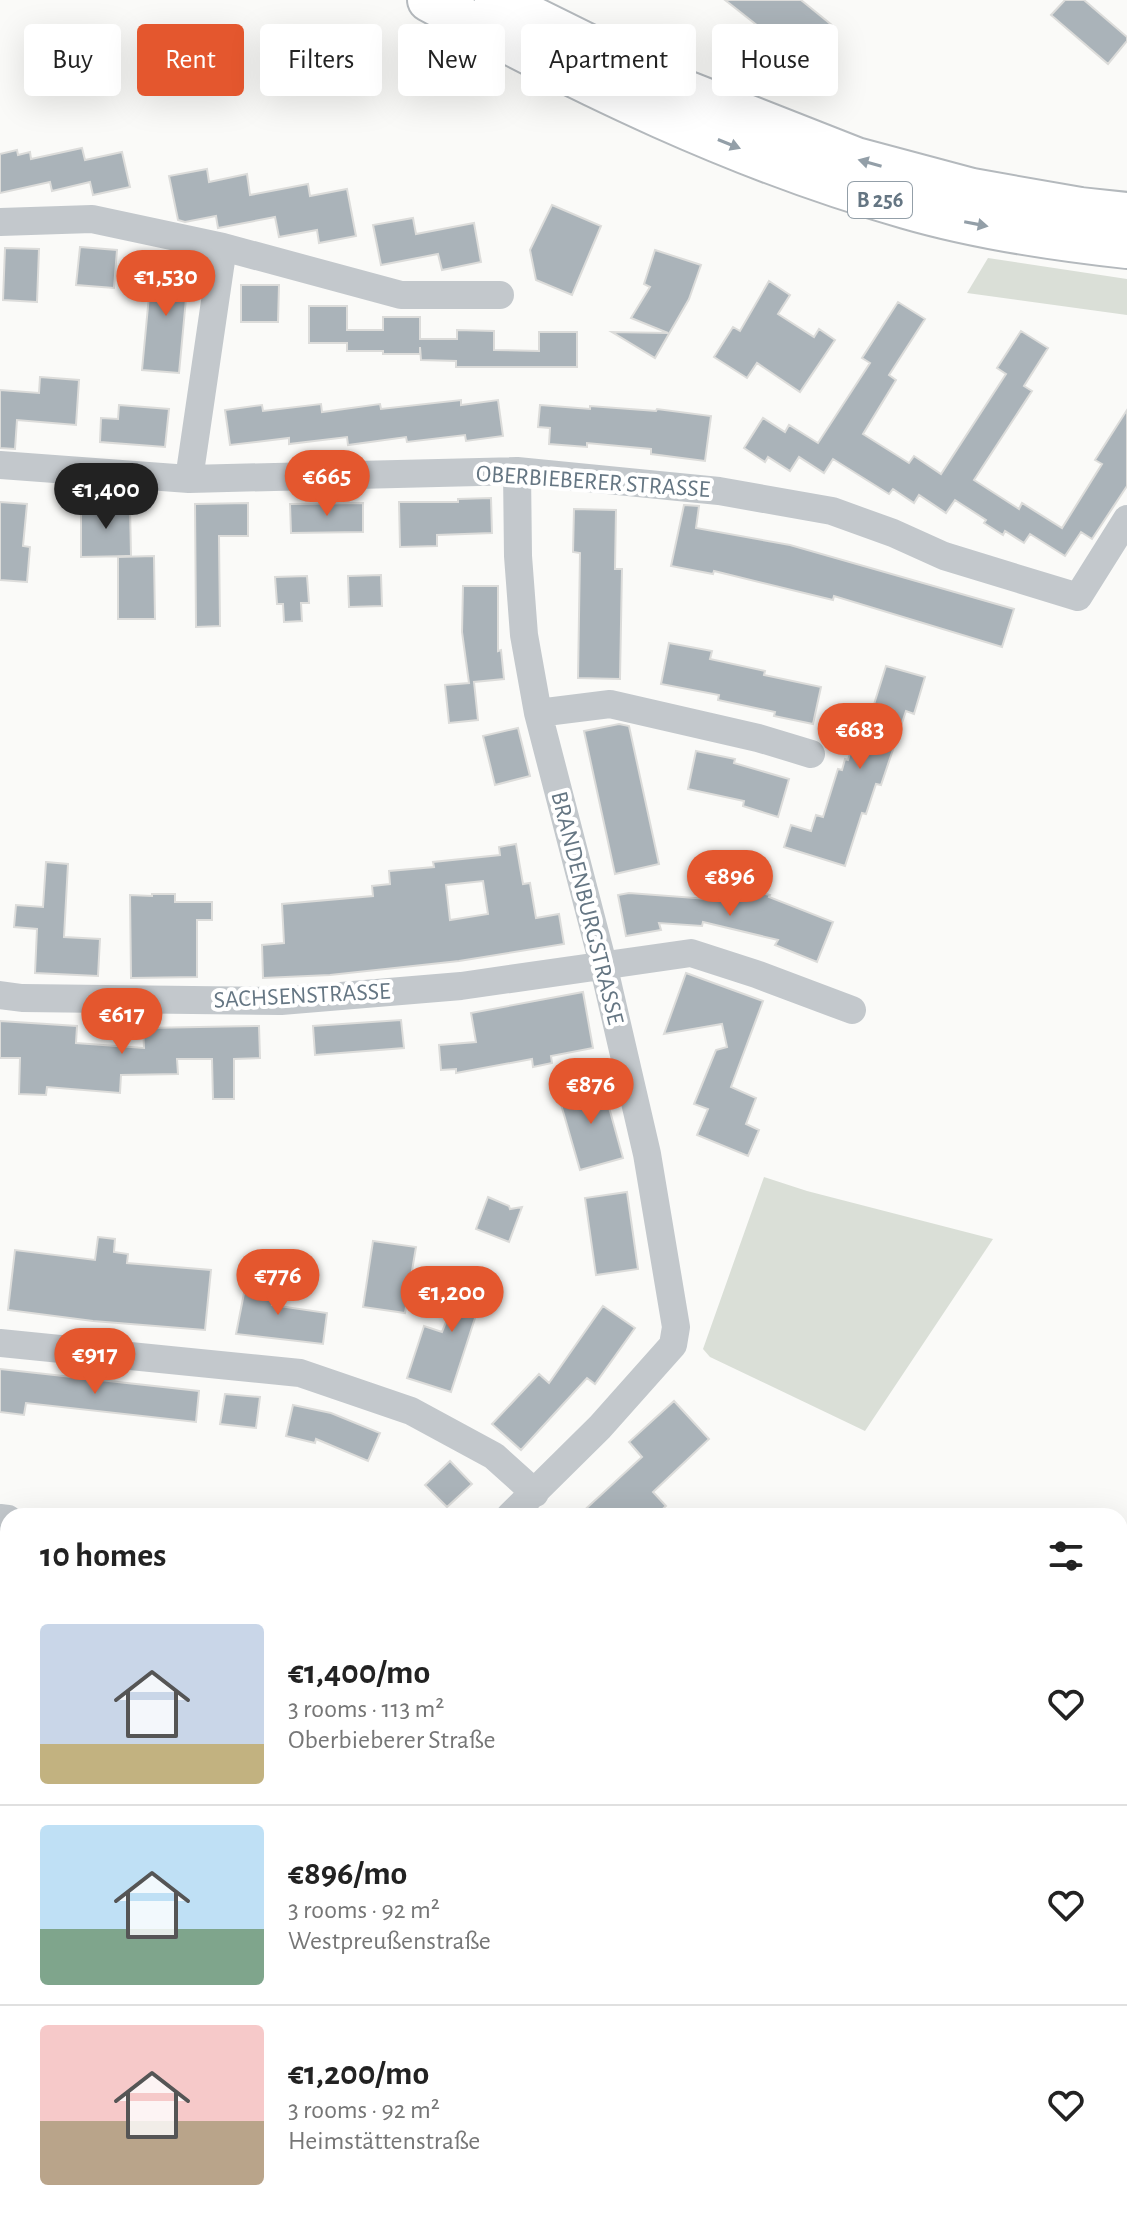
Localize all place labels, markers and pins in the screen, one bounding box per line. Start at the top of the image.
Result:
pin: €1,530 [101,250,231,318]
pin: €665 [280,450,374,518]
pin: €1,400 [41,463,171,531]
pin: €683 [813,703,907,771]
pin: €896 [683,850,777,918]
pin: €617 [75,988,169,1056]
pin: €876 [544,1058,638,1126]
pin: €776 [231,1249,325,1317]
pin: €1,200 [387,1266,517,1334]
pin: €917 [48,1328,142,1396]

